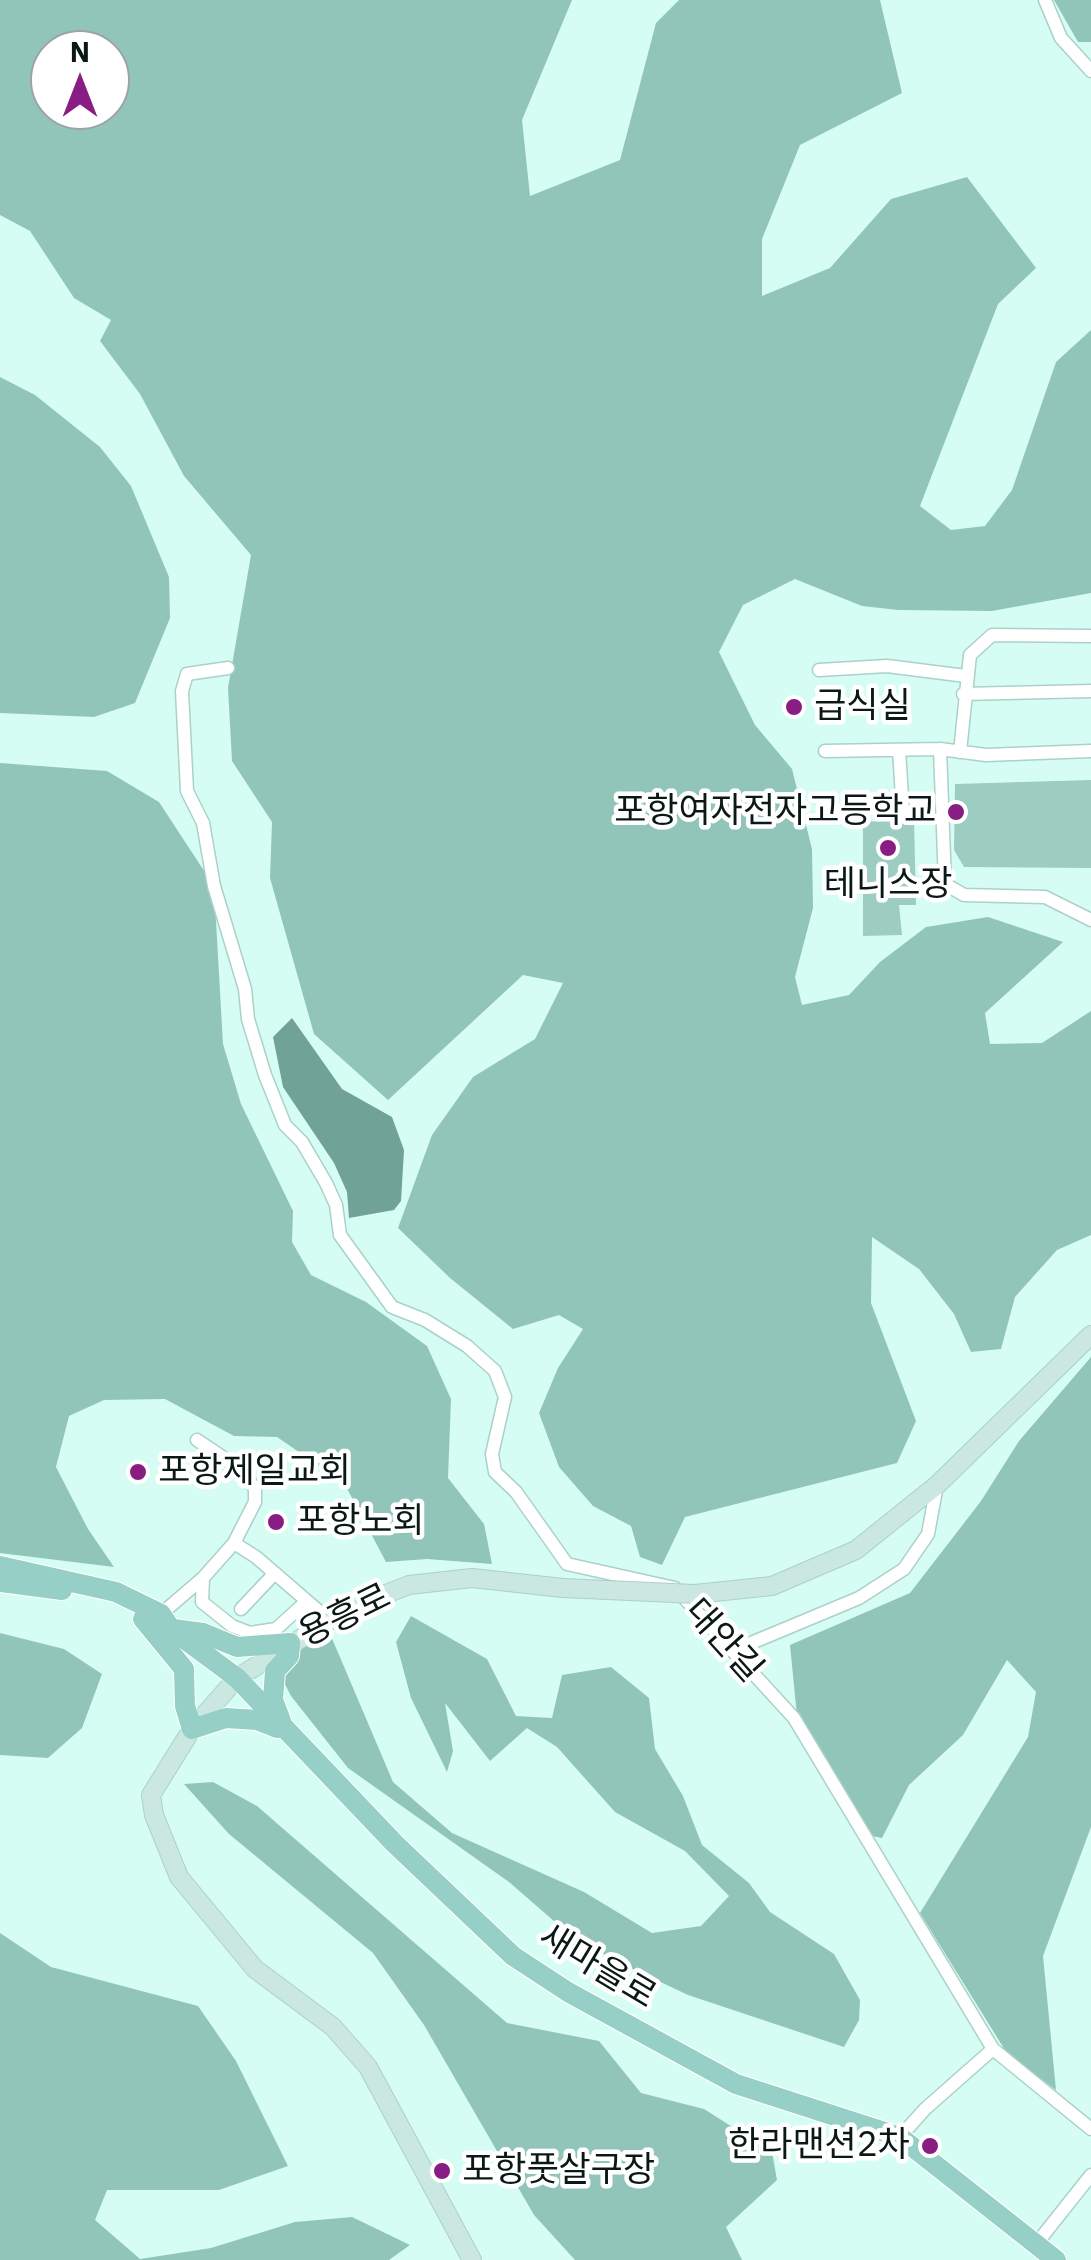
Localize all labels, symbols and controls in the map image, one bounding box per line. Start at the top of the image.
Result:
north arrow [30,30,130,130]
text: N [70,33,90,70]
place label: 급식실 [814,686,911,728]
marker: 급식실 [783,696,805,718]
place label: 포항여자전자고등학교 [614,791,936,833]
marker: 포항여자전자고등학교 [945,801,967,823]
marker: 테니스장 [877,837,899,859]
place label: 테니스장 [824,864,952,906]
place label: 포항제일교회 [158,1451,351,1493]
marker: 포항제일교회 [127,1461,149,1483]
place label: 포항노회 [296,1501,425,1543]
marker: 포항노회 [265,1511,287,1533]
street label: 용흥로 [292,1576,398,1656]
street label: 대안길 [675,1591,771,1691]
street label: 새마을로 [531,1916,663,2018]
place label: 한라맨션2차 [728,2125,910,2167]
marker: 한라맨션2차 [919,2135,941,2157]
place label: 포항풋살구장 [462,2150,655,2192]
marker: 포항풋살구장 [431,2160,453,2182]

